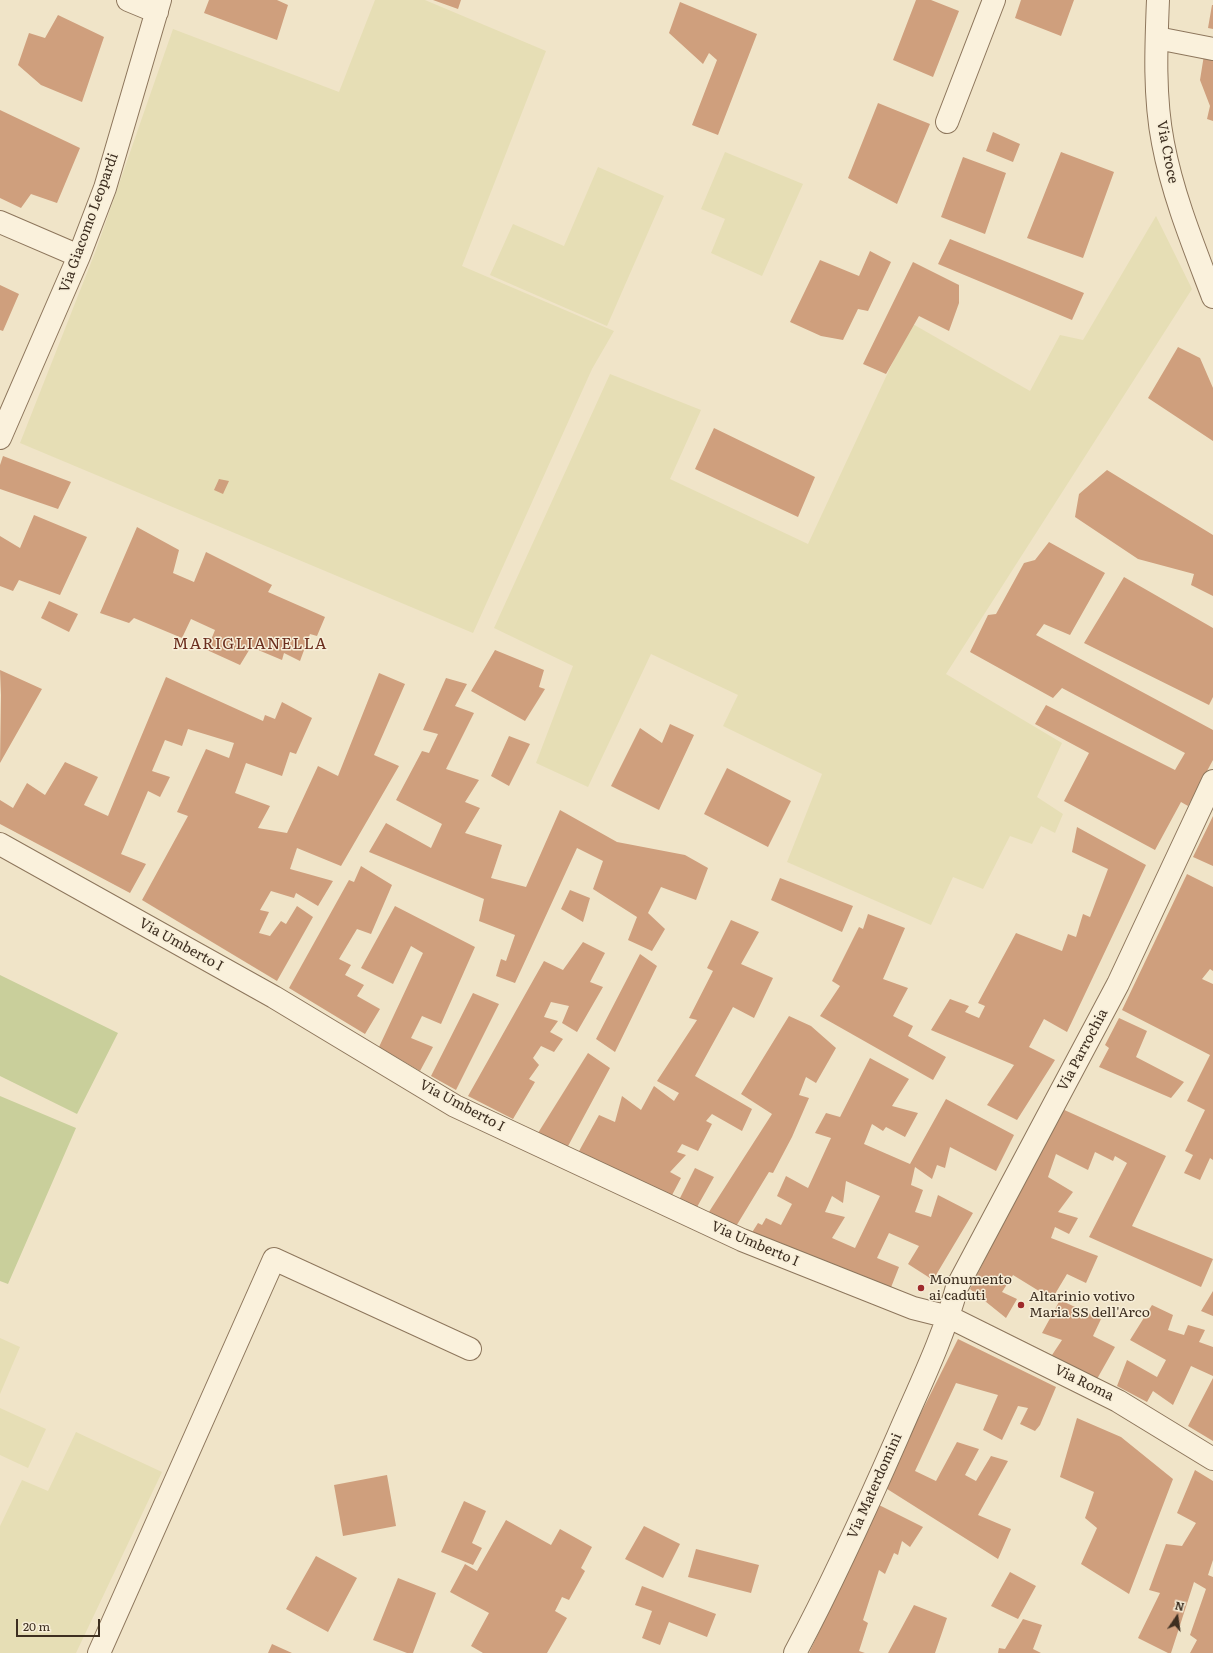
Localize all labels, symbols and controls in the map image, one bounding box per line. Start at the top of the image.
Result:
street label: Via Croce [1153,119,1181,185]
street label: Via Giacomo Leopardi [56,151,122,295]
district label: MARIGLIANELLA [172,634,328,654]
street label: Via Umberto I [136,915,226,975]
street label: Via Parrochia [1054,1006,1112,1094]
street label: Via Umberto I [417,1077,507,1135]
street label: Via Umberto I [708,1218,802,1270]
place label: Monumento ai caduti [929,1272,1012,1304]
marker: Monumento ai caduti [916,1283,926,1293]
place label: Altarinio votivo Maria SS dell'Arco [1029,1289,1150,1322]
marker: Altarinio votivo Maria SS dell'Arco [1016,1300,1026,1310]
street label: Via Roma [1052,1361,1116,1405]
street label: Via Materdomini [844,1431,906,1541]
text: N [1173,1596,1186,1614]
north arrow [1157,1597,1197,1637]
scale bar [18,1611,102,1637]
text: 20 m [23,1617,50,1635]

